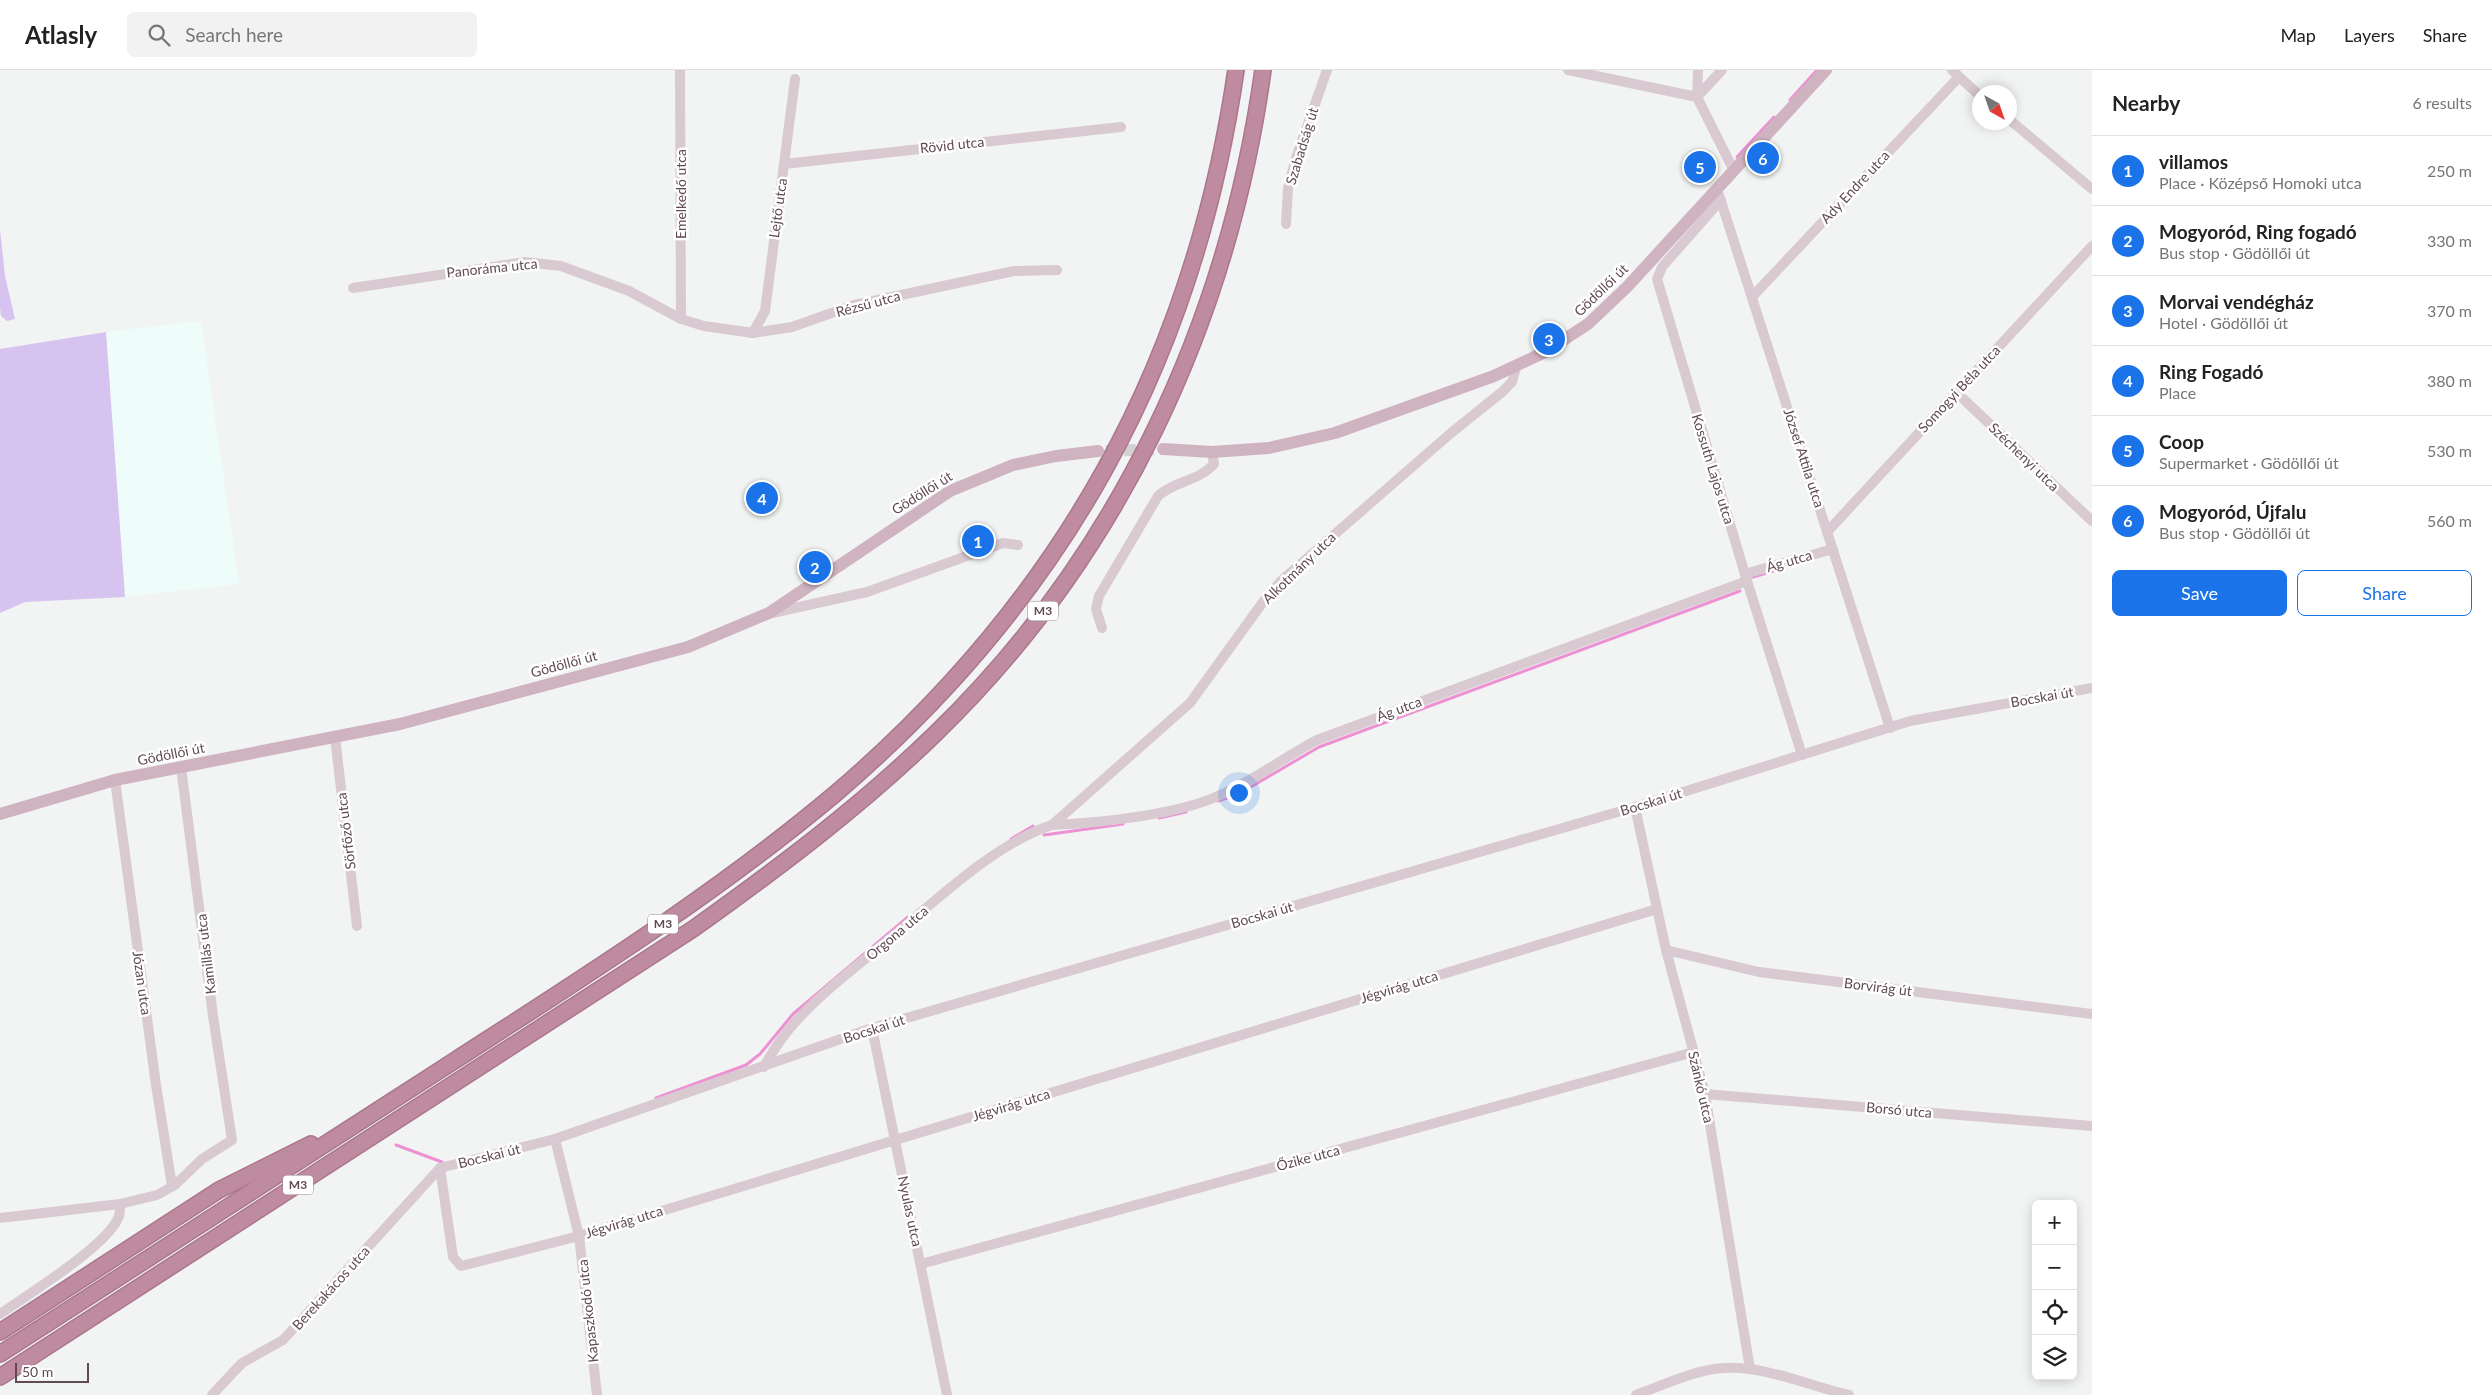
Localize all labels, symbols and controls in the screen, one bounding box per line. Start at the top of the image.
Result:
search box [127,12,477,57]
text: Atlasly [25,20,97,49]
icon: search [145,21,173,49]
text: Search here [185,23,283,46]
text: Map [2280,24,2316,46]
text: Layers [2344,24,2395,46]
text: Share [2423,24,2467,46]
north arrow [1972,85,2017,130]
text: Nearby [2112,90,2180,115]
text: 6 results [2412,93,2472,112]
street label: Szabadság út [1282,105,1321,187]
street label: Rövid utca [919,133,985,156]
pin: 6 [1747,139,1779,177]
street label: Ady Endre utca [1817,147,1893,227]
pin: 5 [1684,148,1716,186]
street label: Emelkedő utca [672,149,689,239]
text: villamos [2159,150,2228,173]
text: 1 [2123,161,2133,180]
text: 250 m [2427,161,2472,180]
text: Place · Középső Homoki utca [2159,173,2362,192]
street label: Lejtő utca [765,177,790,239]
text: Mogyoród, Ring fogadó [2159,220,2357,243]
text: 2 [2123,231,2133,250]
text: 330 m [2427,231,2472,250]
text: Bus stop · Gödöllői út [2159,243,2310,262]
street label: Panoráma utca [446,254,538,281]
street label: Gödöllői út [1570,260,1631,319]
street label: Rézsű utca [834,287,902,320]
text: Morvai vendégház [2159,290,2314,313]
text: 3 [2123,301,2133,320]
text: 370 m [2427,301,2472,320]
text: Hotel · Gödöllői út [2159,313,2288,332]
pin: 3 [1533,320,1565,358]
street label: Somogyi Béla utca [1914,342,2003,436]
text: Ring Fogadó [2159,360,2263,383]
text: 4 [2123,371,2133,390]
text: 380 m [2427,371,2472,390]
text: Place [2159,383,2196,402]
street label: József Attila utca [1780,406,1829,510]
street label: Kossuth Lajos utca [1689,412,1738,526]
street label: Széchenyi utca [1986,419,2063,494]
text: Coop [2159,430,2204,453]
text: 5 [2123,441,2133,460]
text: 530 m [2427,441,2472,460]
text: Supermarket · Gödöllői út [2159,453,2339,472]
street label: Gödöllői út [888,467,955,518]
pin: 4 [746,479,778,517]
text: Mogyoród, Újfalu [2159,500,2306,523]
text: 6 [2123,511,2133,530]
text: 560 m [2427,511,2472,530]
pin: 1 [962,522,994,560]
text: Bus stop · Gödöllői út [2159,523,2310,542]
street label: Alkotmány utca [1258,528,1339,607]
street label: Ág utca [1764,546,1814,575]
pin: 2 [799,548,831,586]
button: Save [2112,570,2287,616]
button: Share [2297,570,2472,616]
road number: M3 [1028,602,1058,620]
street label: Gödöllői út [529,646,599,681]
street label: Bocskai út [2009,683,2075,710]
street label: Ág utca [1374,693,1424,725]
street label: Gödöllői út [136,739,206,768]
your location [1226,780,1252,806]
street label: Bocskai út [1618,784,1684,819]
street label: Sörfőző utca [332,792,359,870]
street label: Bocskai út [1229,898,1295,931]
street label: Orgona utca [862,902,931,964]
street label: Kamillás utca [192,913,219,995]
road number: M3 [648,914,678,934]
street label: Józan utca [130,950,155,1016]
street label: Jégvirág utca [1358,967,1440,1006]
street label: Borvirág út [1843,974,1913,999]
street label: Bocskai út [841,1011,907,1046]
street label: Szánkó utca [1685,1049,1718,1124]
street label: Jégvirág utca [970,1085,1052,1124]
street label: Borsó utca [1865,1098,1933,1121]
street label: Bocskai út [456,1140,522,1171]
street label: Őzike utca [1274,1141,1341,1174]
street label: Nyulas utca [895,1174,926,1248]
road number: M3 [283,1176,313,1194]
map controls [2032,1200,2077,1380]
button: + [2032,1200,2077,1245]
street label: Jégvirág utca [583,1202,665,1241]
street label: Berekakácos utca [288,1242,373,1333]
button: − [2032,1245,2077,1290]
street label: Kapaszkodó utca [574,1258,601,1364]
button: locate [2032,1290,2077,1335]
button: layers [2032,1335,2077,1380]
scale bar [15,1360,89,1383]
text: 50 m [22,1363,53,1380]

